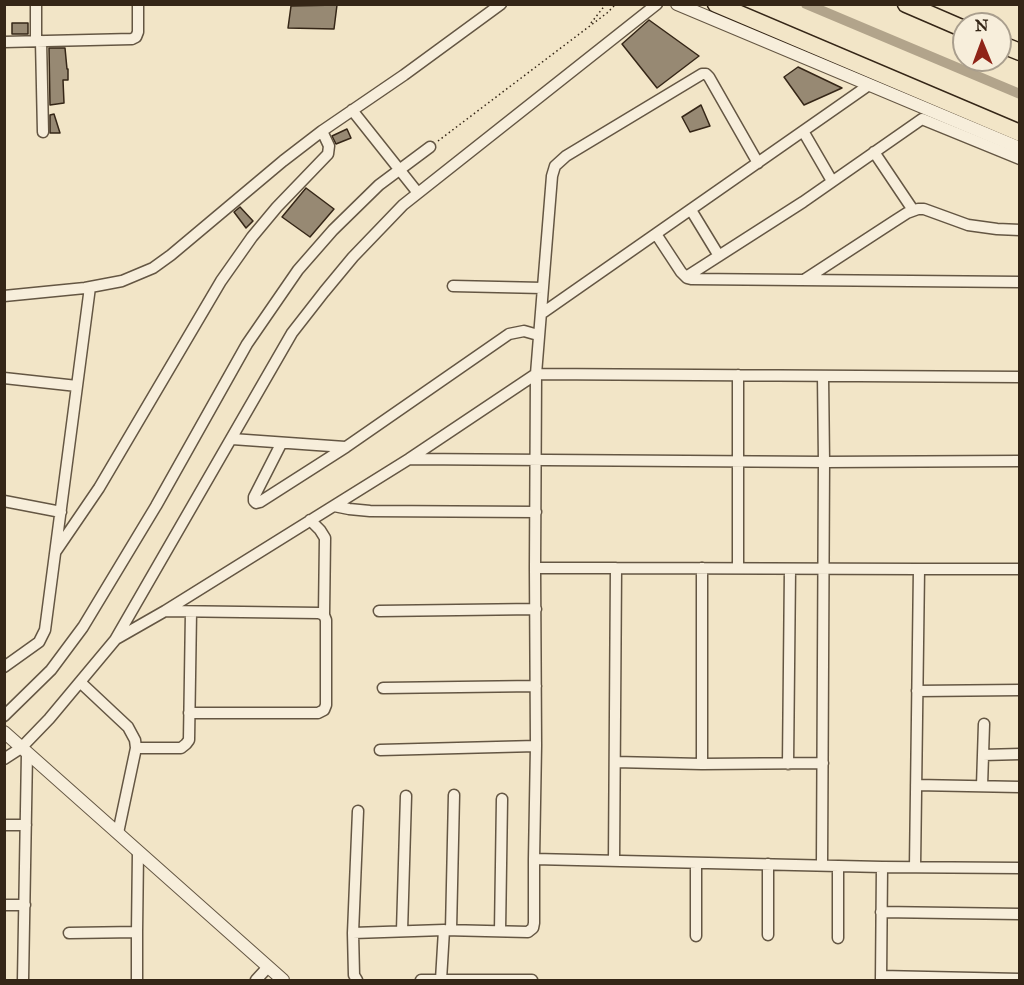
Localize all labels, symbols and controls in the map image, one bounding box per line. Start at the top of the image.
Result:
north arrow [952,12,1012,72]
text: N [975,16,989,35]

